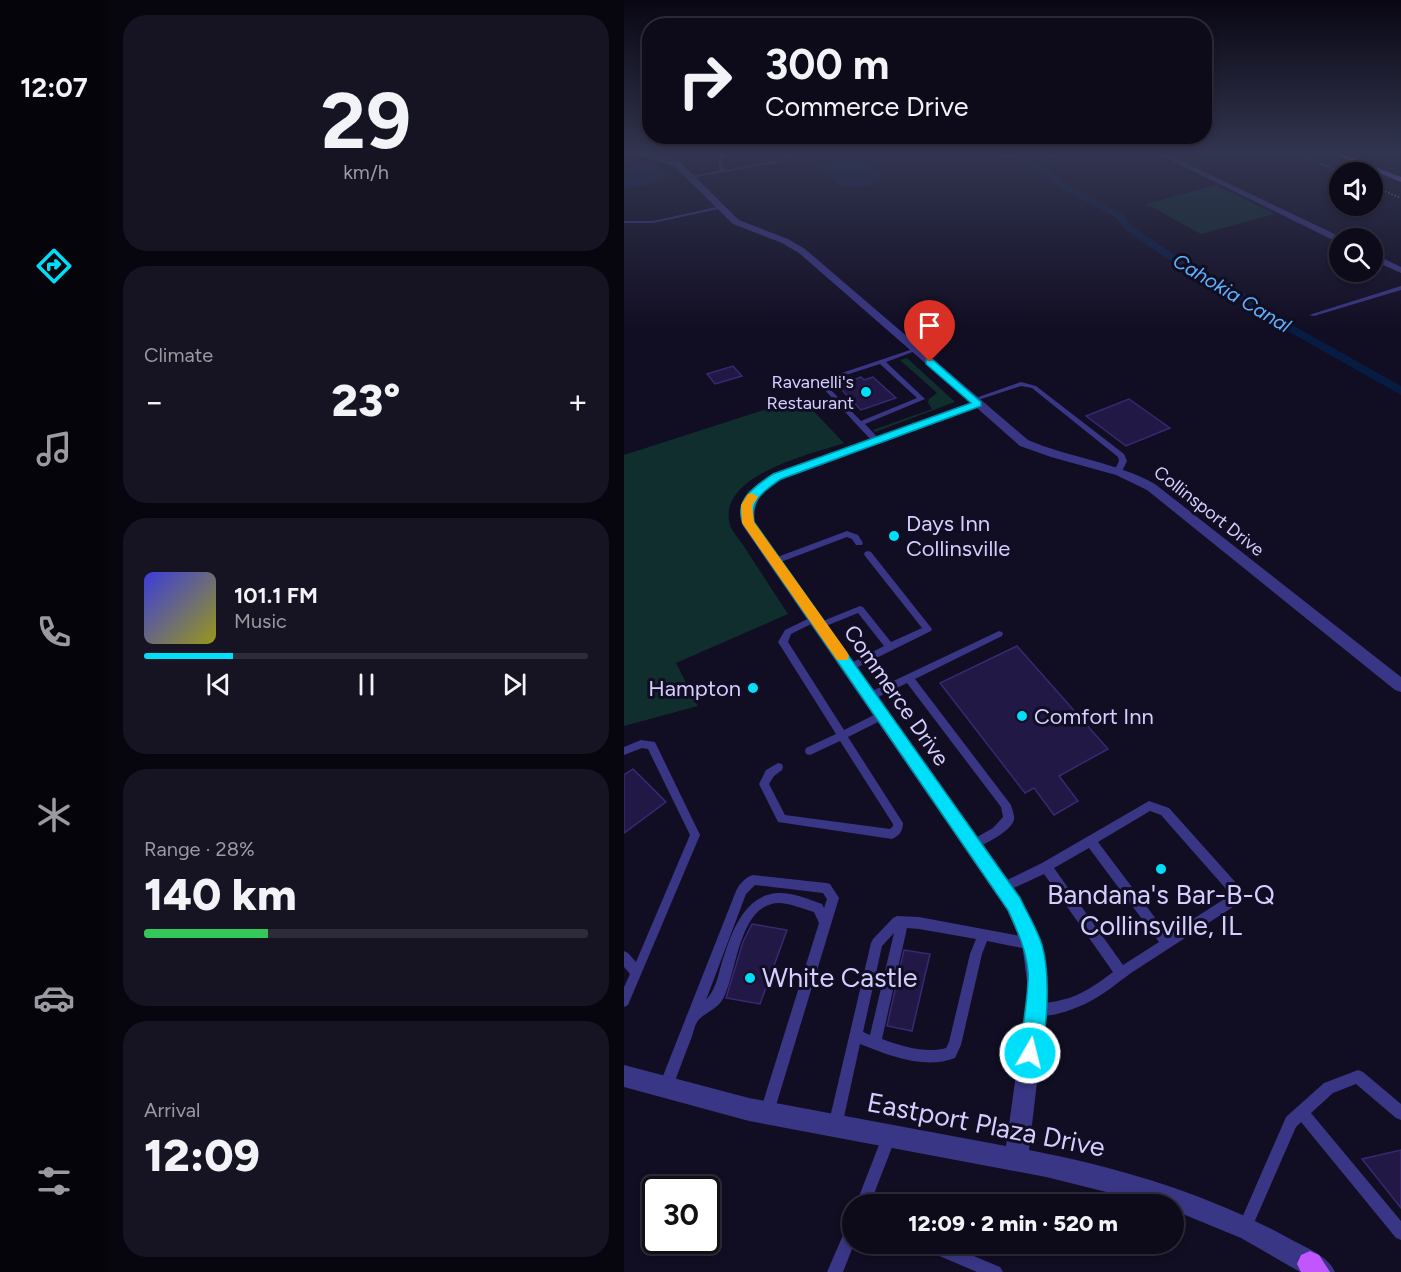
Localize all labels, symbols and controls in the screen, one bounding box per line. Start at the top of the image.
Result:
text: 300 m [765,39,889,90]
icon: right [666,42,744,120]
text: 12:07 [20,71,88,104]
text: 29 [321,74,411,168]
text: Commerce Drive [765,90,968,123]
text: km/h [343,160,389,184]
map controls [1329,162,1383,282]
button: sound [1329,162,1383,216]
button: search [1329,228,1383,282]
icon: directions [33,245,75,287]
water label: Cahokia Canal [1169,248,1296,338]
pin [904,300,955,362]
icon: arrive [913,309,946,342]
text: Climate [144,343,213,367]
place label: Ravanelli's Restaurant [766,371,854,414]
text: 23° [332,373,400,427]
text: − [144,382,165,421]
text: + [567,382,588,421]
marker: Ravanelli's Restaurant [859,385,873,399]
icon: music [33,428,75,470]
street label: Collinsport Drive [1149,461,1269,561]
place label: Days Inn Collinsville [906,510,1010,562]
marker: Days Inn Collinsville [887,529,901,543]
text: 101.1 FM [234,582,318,609]
text: Music [234,609,287,633]
icon: phone [33,611,75,653]
street label: Commerce Drive [838,620,955,771]
icon: previous [202,668,235,701]
icon: pause [350,668,383,701]
icon: next [498,668,531,701]
place label: Hampton [648,675,741,702]
marker: Hampton [746,681,760,695]
place label: Comfort Inn [1034,703,1154,730]
marker: Comfort Inn [1015,709,1029,723]
icon: climate [33,794,75,836]
text: Range · 28% [144,837,255,861]
marker: Bandana's Bar-B-Q Collinsville, IL [1154,862,1168,876]
text: 140 km [144,867,297,921]
place label: Bandana's Bar-B-Q Collinsville, IL [1047,878,1275,942]
place label: White Castle [762,961,918,994]
marker: White Castle [743,971,757,985]
icon: car [33,977,75,1019]
position arrow [998,1021,1062,1085]
street label: Eastport Plaza Drive [864,1085,1108,1164]
text: Arrival [144,1098,200,1122]
text: 12:09 [144,1128,260,1182]
icon: filters [33,1160,75,1202]
speed limit sign: 30 [642,1176,720,1254]
text: 12:09 · 2 min · 520 m [908,1210,1118,1237]

